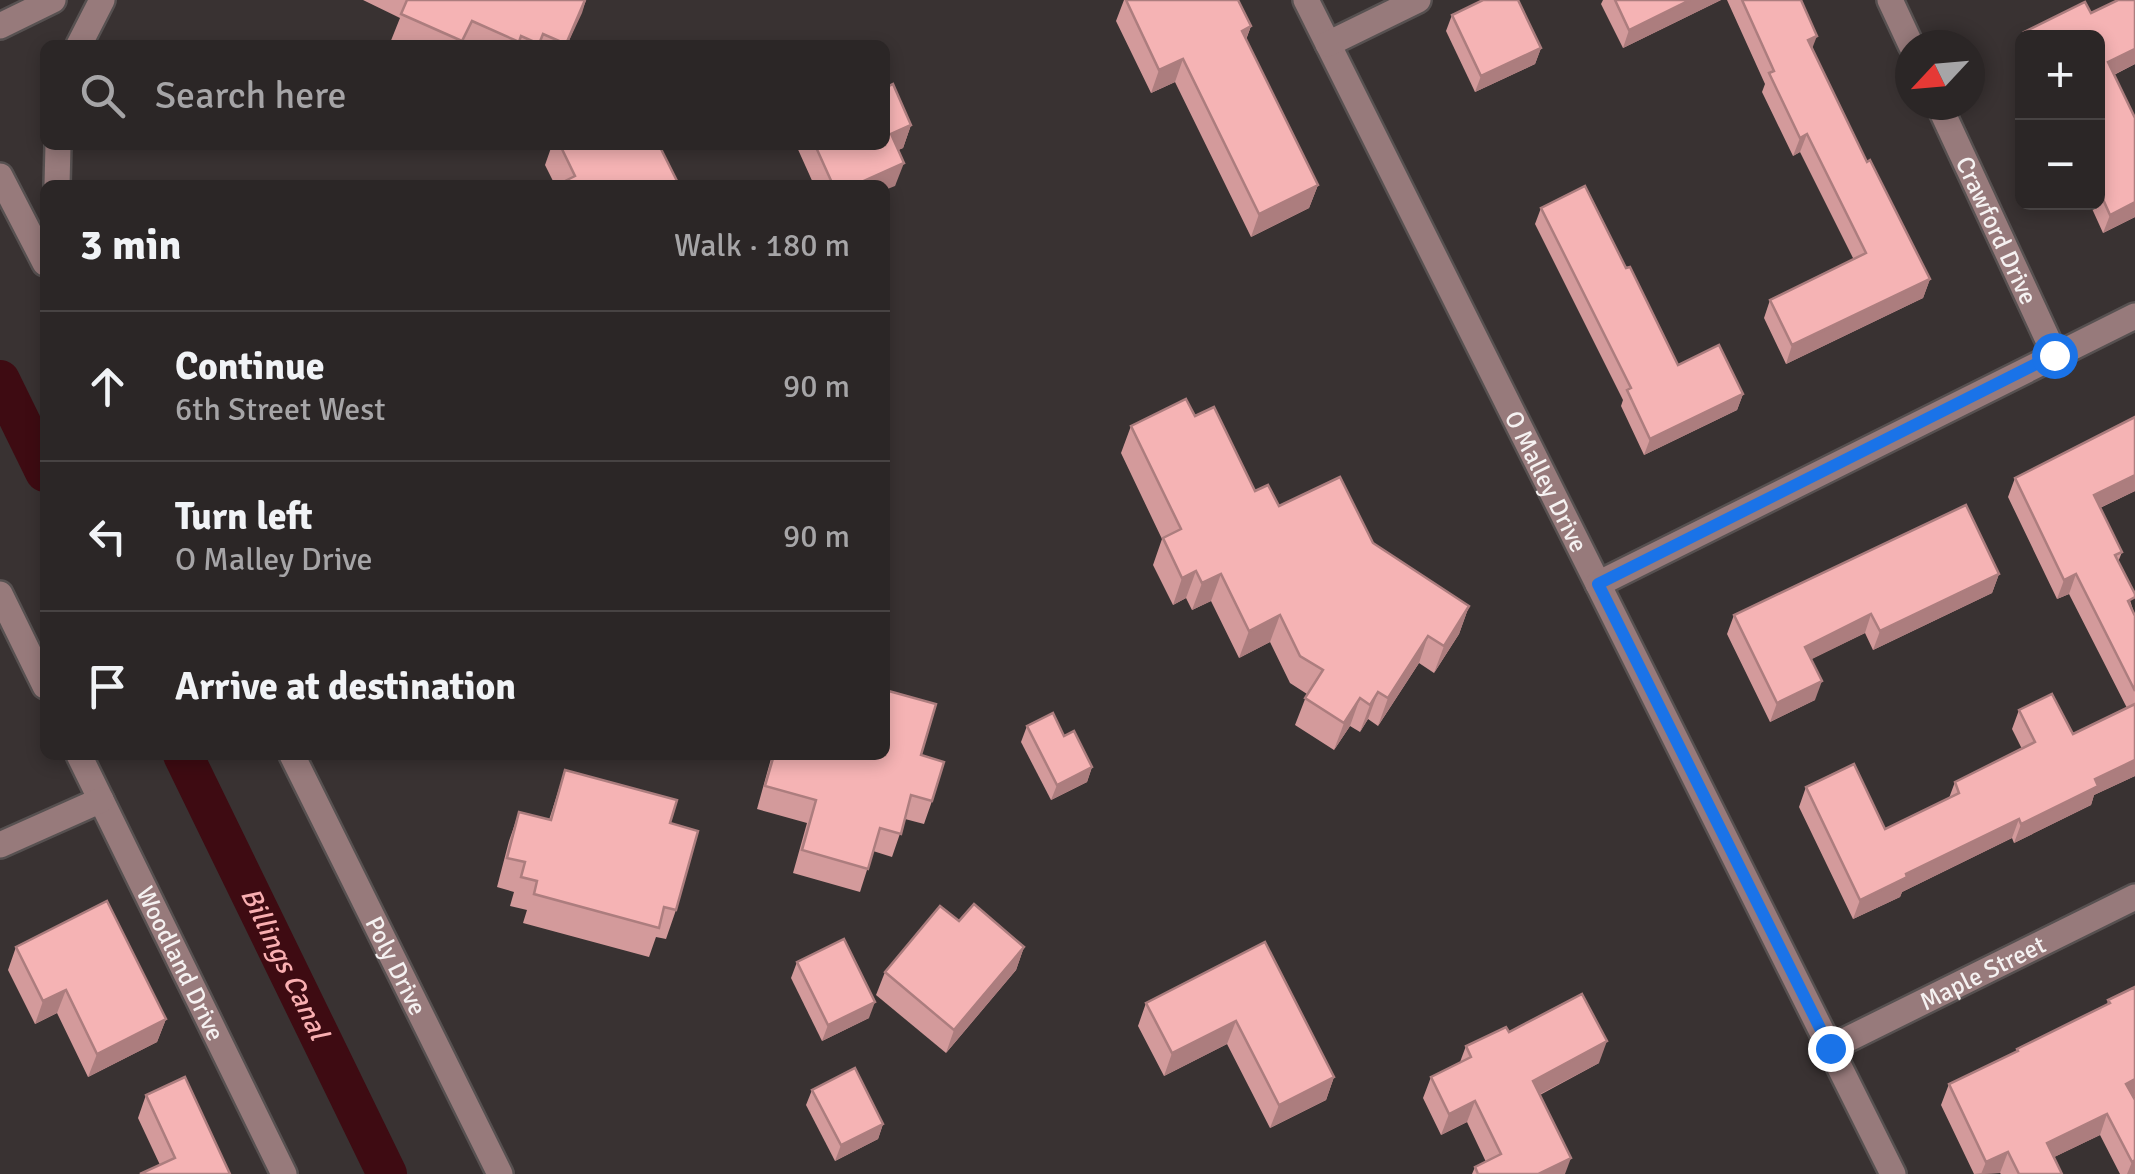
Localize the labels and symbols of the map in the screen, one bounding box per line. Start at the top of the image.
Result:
north arrow [1895,30,1985,120]
street label: Crawford Drive [1949,151,2045,309]
route start [2032,333,2078,379]
street label: O Malley Drive [1498,405,1595,557]
street label: Woodland Drive [130,881,232,1046]
water label: Billings Canal [233,882,337,1047]
street label: Poly Drive [359,911,434,1020]
street label: Maple Street [1914,928,2051,1017]
route end [1808,1026,1854,1072]

